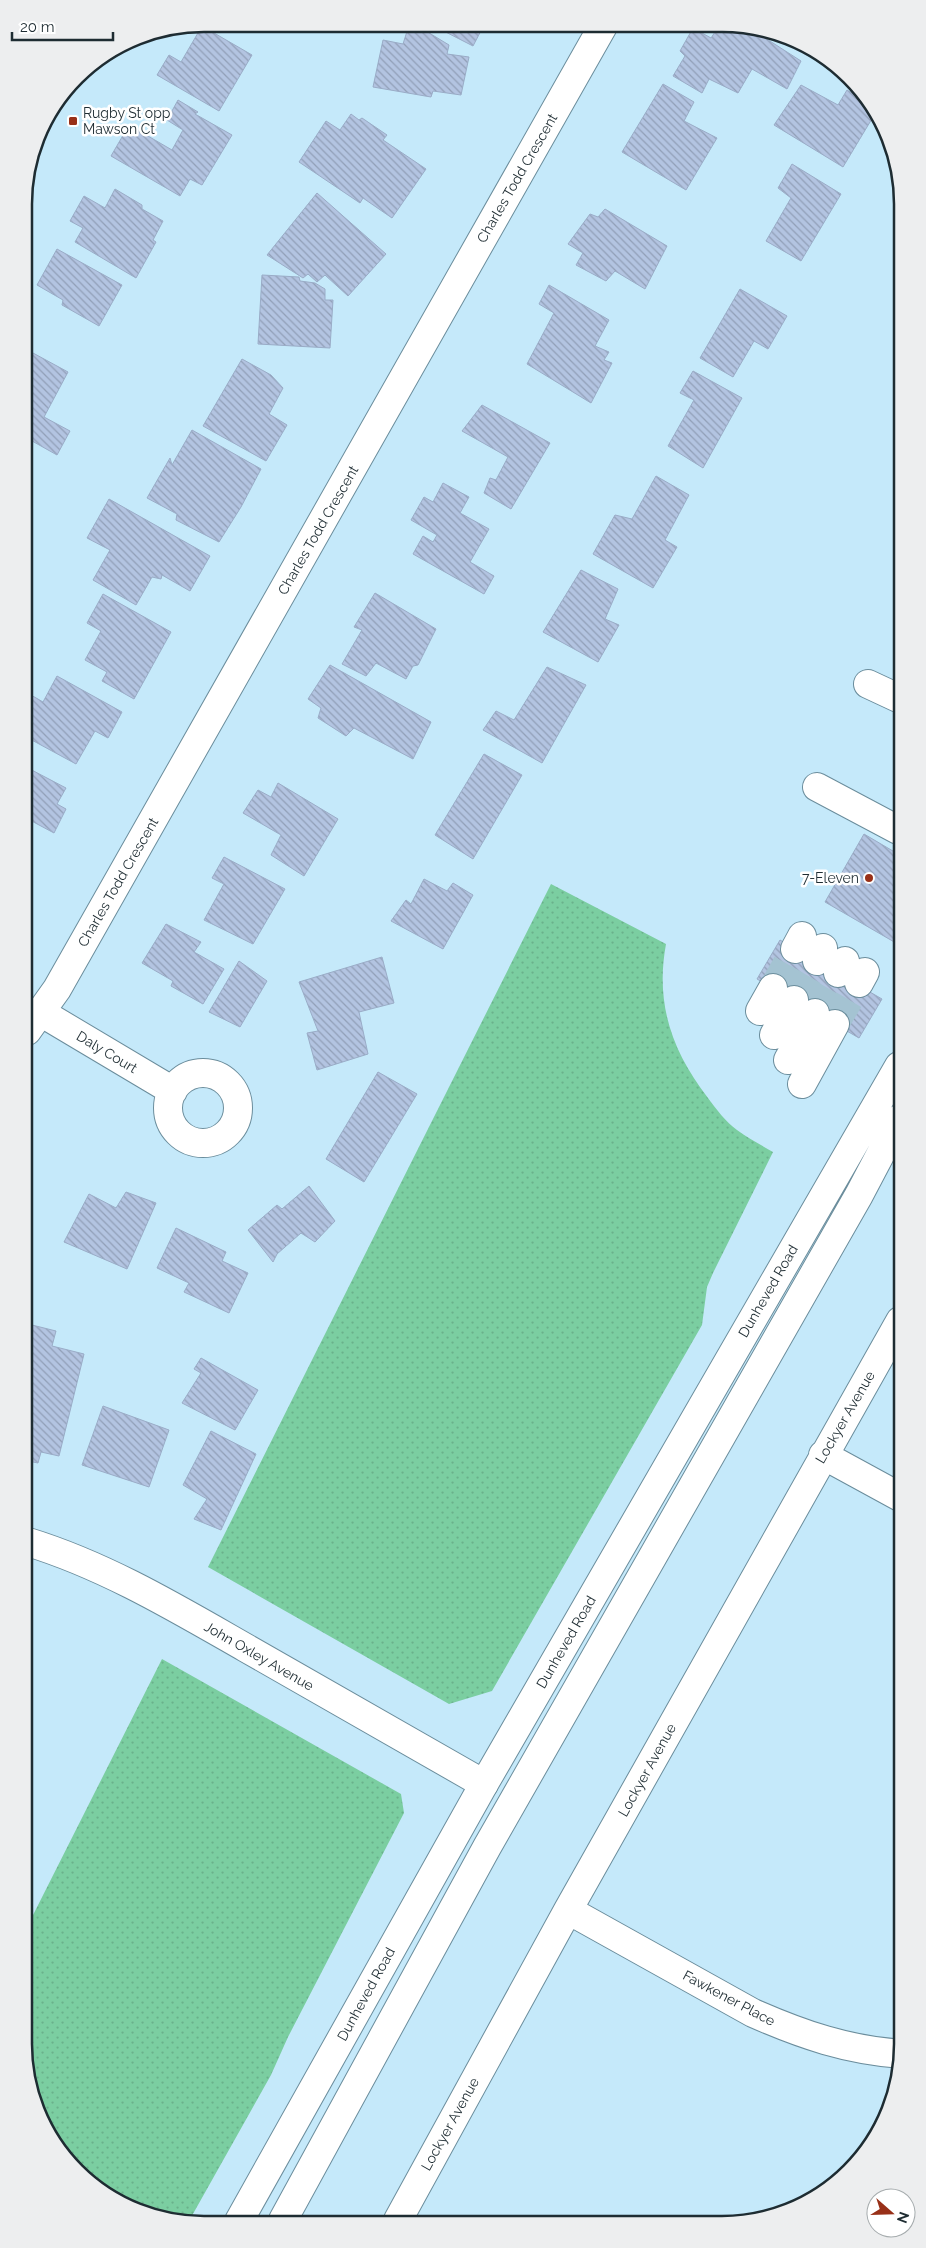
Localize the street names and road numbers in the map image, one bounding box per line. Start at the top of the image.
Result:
street label: Charles Todd Crescent [473,110,561,245]
street label: Charles Todd Crescent [274,462,362,597]
street label: Charles Todd Crescent [74,814,162,949]
street label: Daly Court [74,1028,140,1076]
street label: Dunheved Road [735,1242,801,1340]
street label: Lockyer Avenue [812,1368,878,1466]
street label: Dunheved Road [533,1593,599,1691]
street label: John Oxley Avenue [201,1618,317,1694]
street label: Lockyer Avenue [615,1721,679,1819]
street label: Dunheved Road [334,1945,398,2043]
street label: Fawkener Place [680,1967,778,2029]
street label: Lockyer Avenue [418,2075,482,2173]

